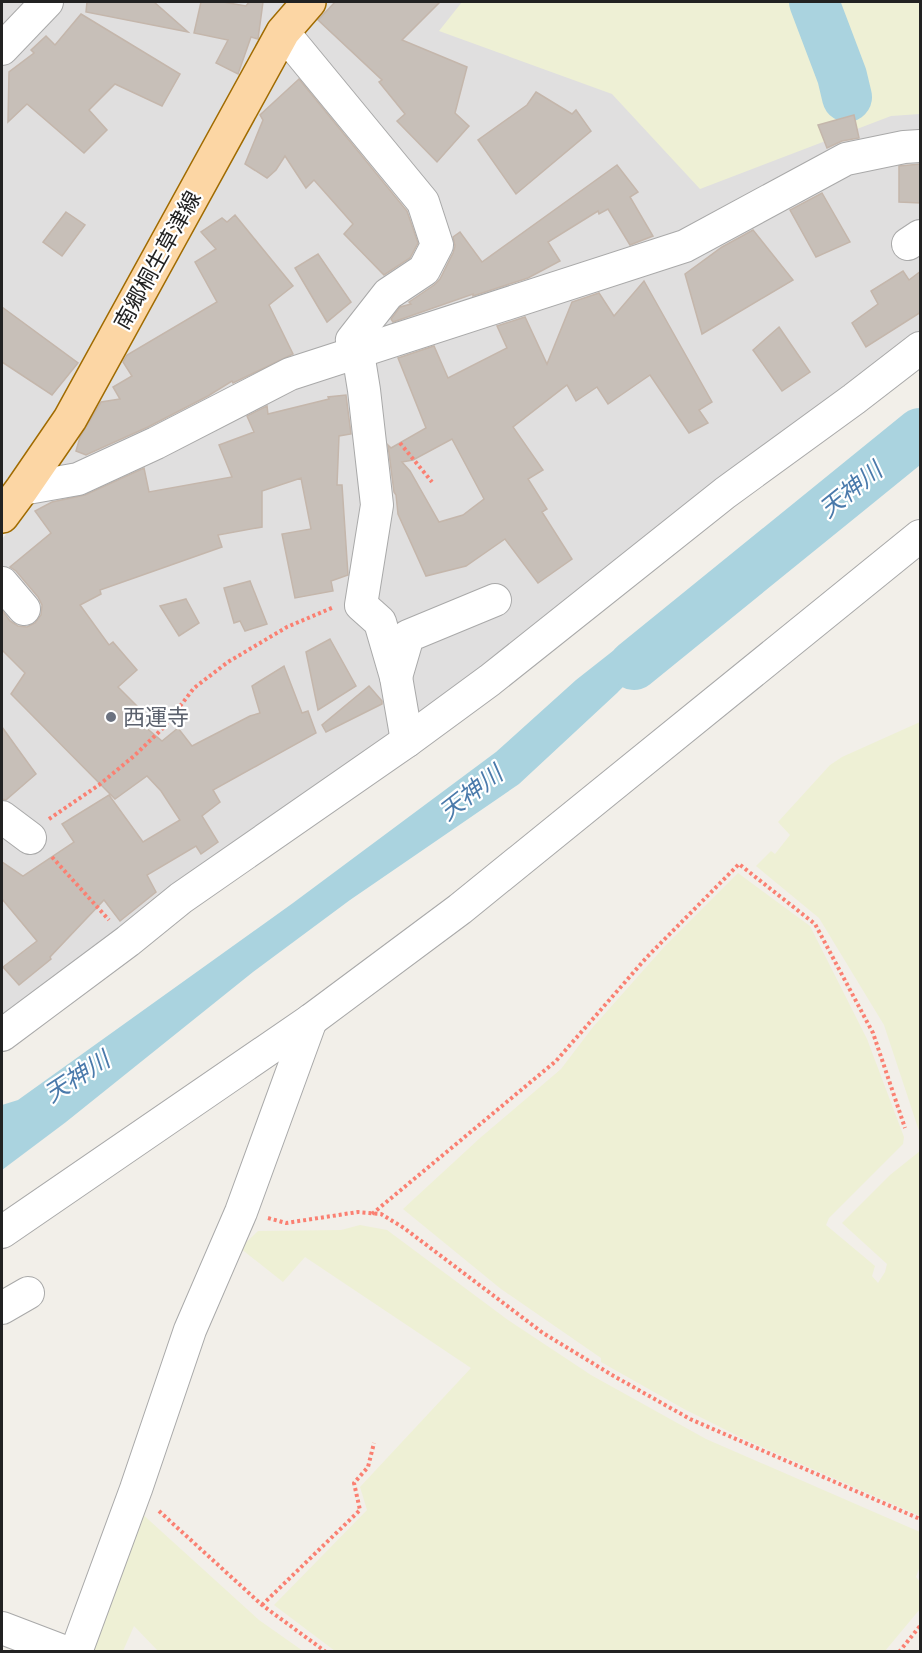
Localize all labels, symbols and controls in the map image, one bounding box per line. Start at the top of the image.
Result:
street label: 南郷桐生草津線 [107,186,205,333]
water label: 天神川 [813,453,889,523]
place label: 西運寺 [123,703,189,729]
marker: 西運寺 [104,710,118,724]
water label: 天神川 [433,756,510,825]
water label: 天神川 [38,1042,117,1108]

